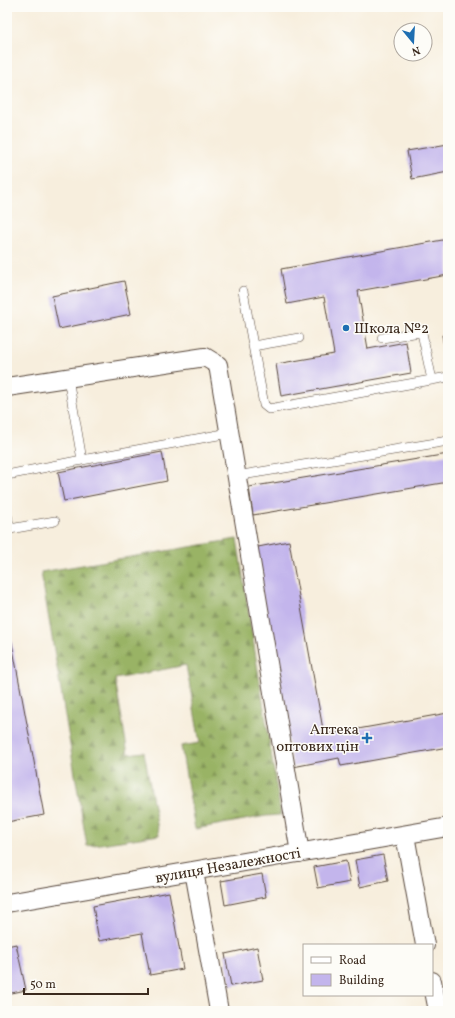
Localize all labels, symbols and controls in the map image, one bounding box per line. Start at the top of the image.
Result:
north arrow [393,22,433,62]
text: N [410,42,422,58]
place label: Школа №2 [354,319,429,340]
marker: Школа №2 [341,323,351,333]
place label: Аптека оптових цін [276,720,359,758]
marker: Аптека оптових цін [362,733,372,743]
street label: вулиця Незалежності [154,843,303,890]
legend [303,944,433,996]
text: Road [339,953,366,969]
scale bar [24,970,148,996]
text: Building [339,973,384,989]
text: 50 m [30,977,56,993]

